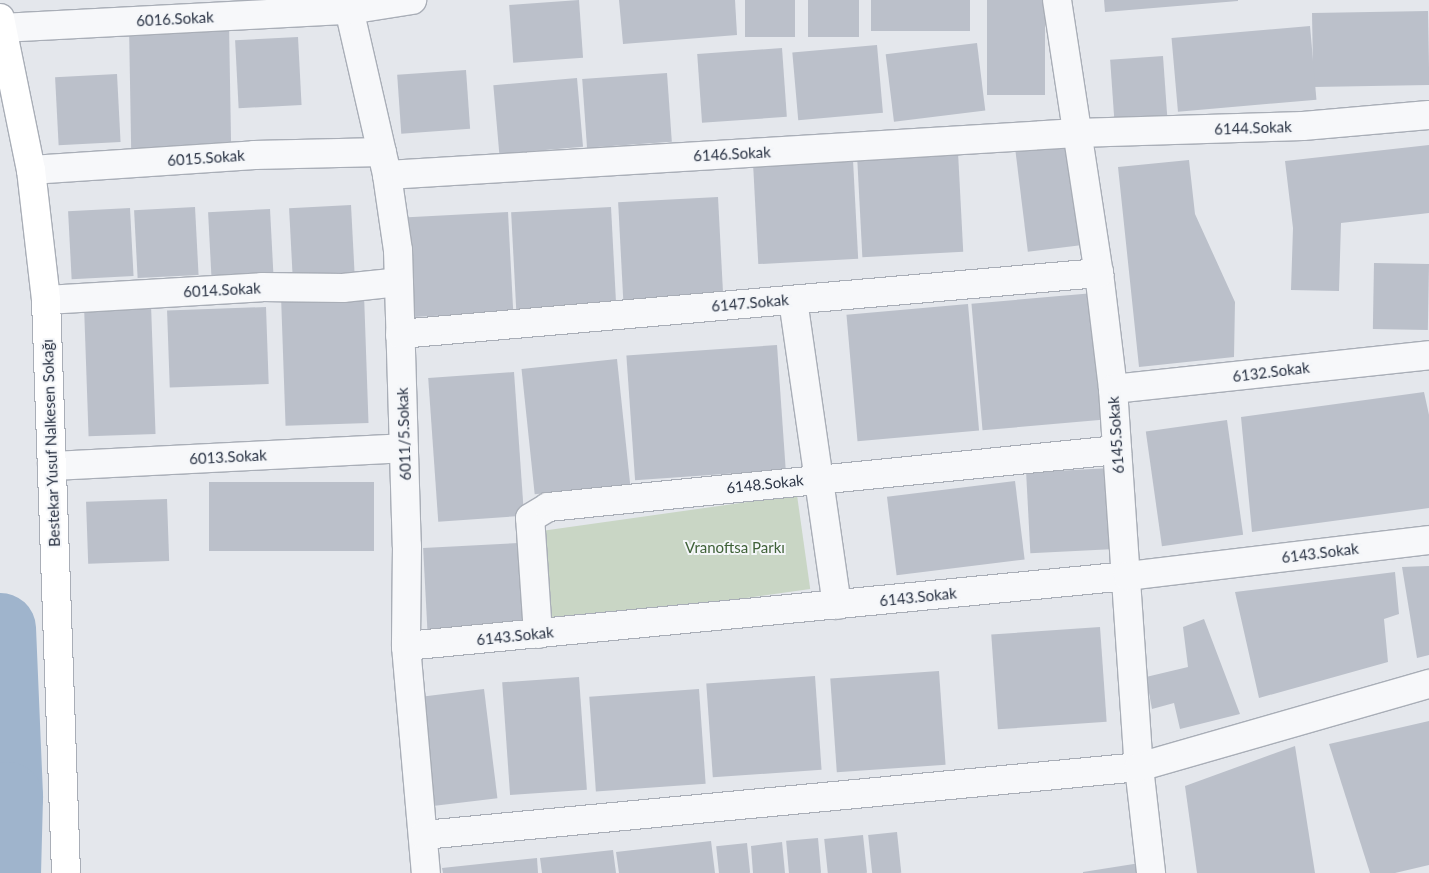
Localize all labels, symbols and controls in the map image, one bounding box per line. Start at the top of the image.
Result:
street label: 6016.Sokak [136,8,214,30]
street label: 6144.Sokak [1214,118,1292,138]
street label: 6146.Sokak [693,143,771,165]
street label: 6015.Sokak [167,146,245,170]
street label: 6014.Sokak [183,279,261,301]
street label: 6147.Sokak [711,291,789,315]
street label: Bestekar Yusuf Nalkesen Sokağı [38,338,64,548]
street label: 6132.Sokak [1231,358,1311,386]
street label: 6011/5.Sokak [393,387,415,481]
street label: 6145.Sokak [1104,396,1128,474]
street label: 6013.Sokak [189,446,267,468]
street label: 6148.Sokak [725,471,805,497]
park label: Vranoftsa Parkı [685,539,785,557]
street label: 6143.Sokak [1280,539,1360,567]
street label: 6143.Sokak [878,584,958,610]
street label: 6143.Sokak [475,623,555,649]

